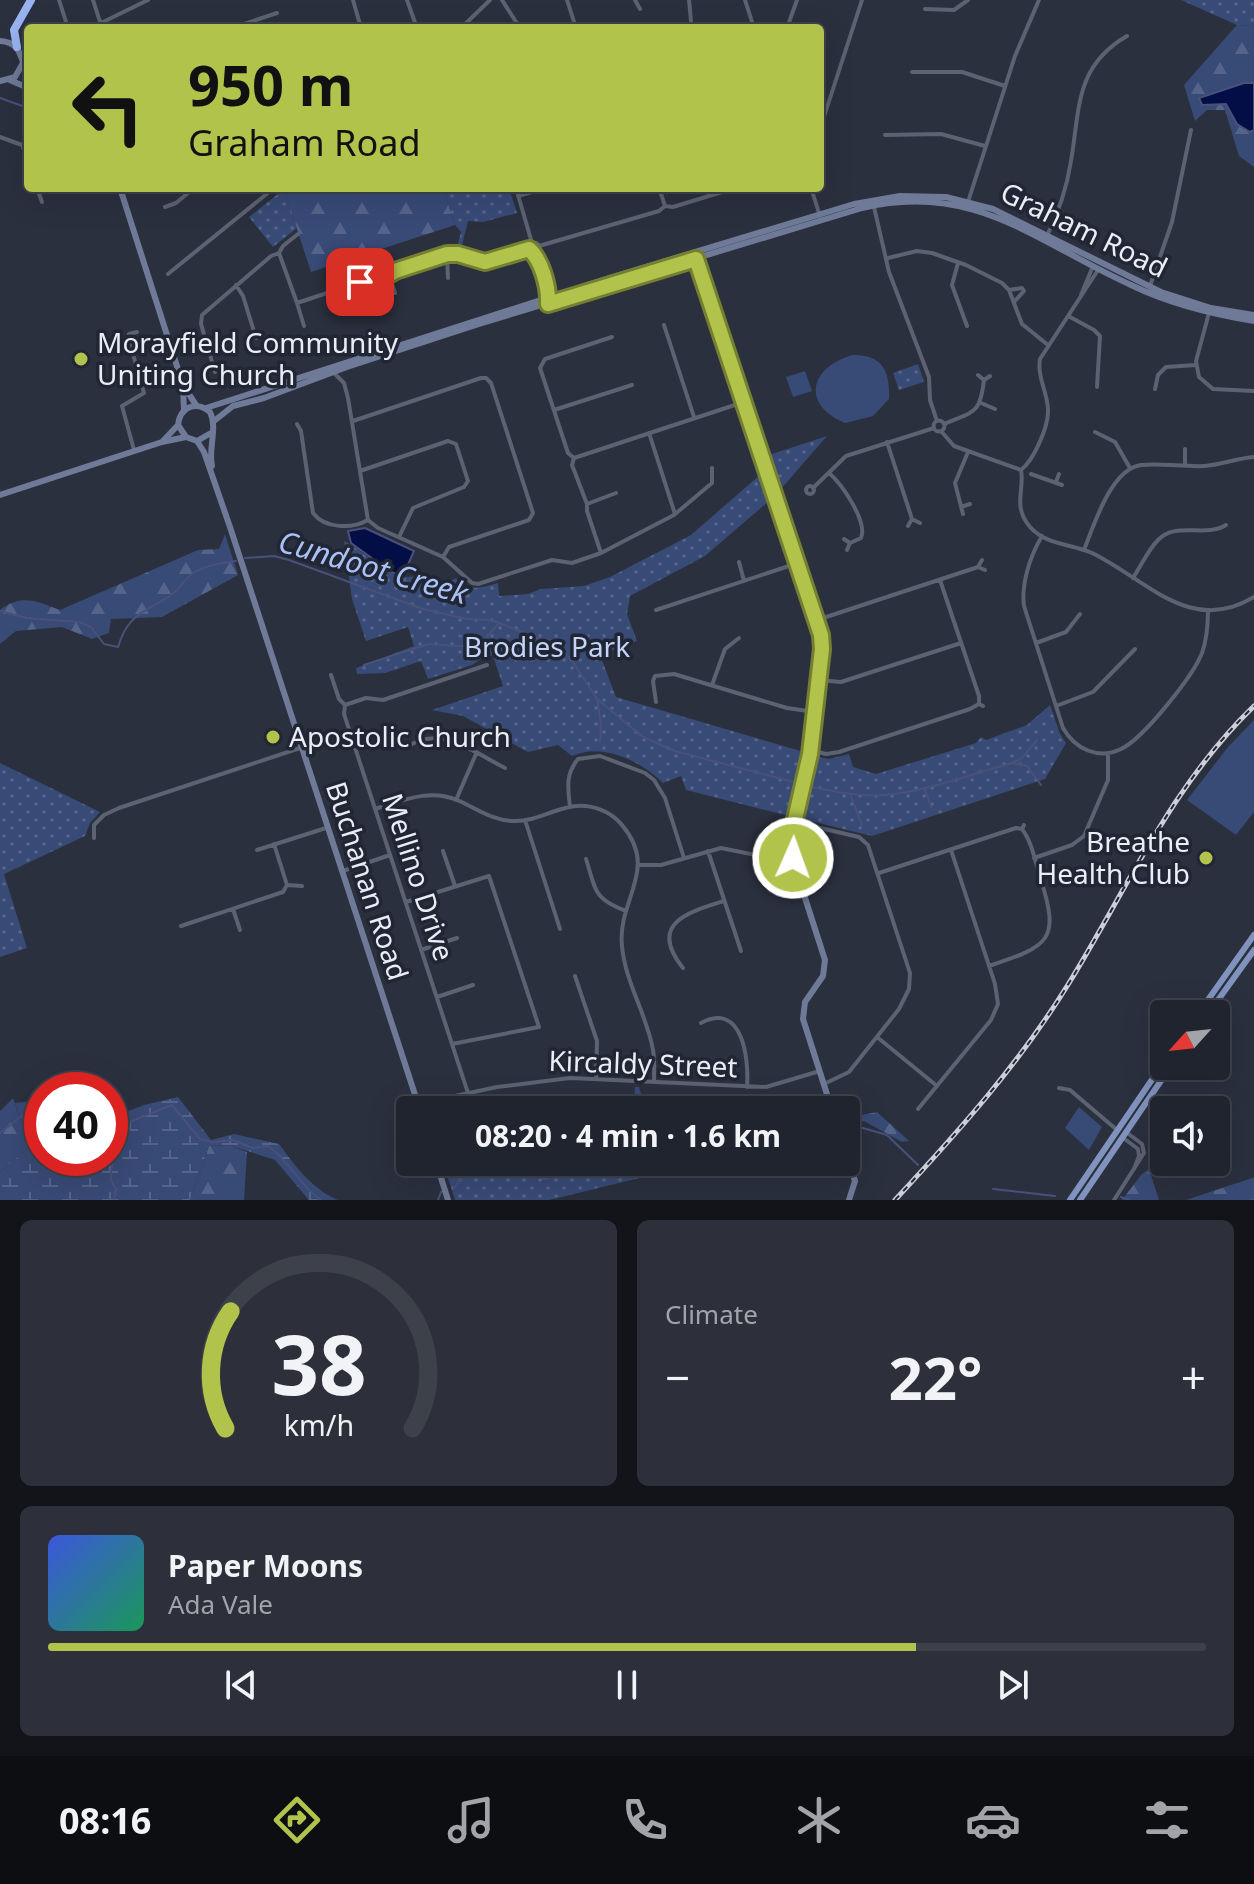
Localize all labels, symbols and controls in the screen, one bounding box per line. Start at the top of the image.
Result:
text: 950 m [188,46,353,122]
icon: left [56,56,160,160]
text: Graham Road [188,118,421,167]
street label: Graham Road [995,172,1174,286]
pin [326,248,394,316]
icon: arrive [338,260,382,304]
place label: Morayfield Community Uniting Church [97,323,399,393]
marker: Morayfield Community Uniting Church [72,350,90,368]
water label: Cundoot Creek [274,520,474,613]
park label: Brodies Park [464,627,630,665]
place label: Apostolic Church [289,717,511,755]
marker: Apostolic Church [264,728,282,746]
street label: Buchanan Road [318,776,418,985]
street label: Mellino Drive [374,788,464,965]
position arrow [751,816,835,900]
place label: Breathe Health Club [1036,822,1190,892]
marker: Breathe Health Club [1197,849,1215,867]
north arrow [1150,1000,1230,1080]
map controls [1150,1000,1230,1176]
street label: Kircaldy Street [548,1041,738,1085]
speed limit sign: 40 [24,1072,128,1176]
button: sound [1150,1096,1230,1176]
text: 08:20 · 4 min · 1.6 km [475,1115,781,1156]
text: Climate [665,1296,758,1332]
text: 38 [271,1306,366,1419]
text: 22° [888,1336,983,1418]
text: − [665,1347,690,1407]
text: + [1181,1347,1206,1407]
text: km/h [283,1405,354,1444]
text: Paper Moons [168,1545,363,1586]
text: Ada Vale [168,1586,273,1622]
icon: previous [219,1663,263,1707]
icon: pause [605,1663,649,1707]
icon: next [991,1663,1035,1707]
icon: directions [269,1792,325,1848]
icon: music [443,1792,499,1848]
icon: phone [617,1792,673,1848]
icon: climate [791,1792,847,1848]
icon: car [965,1792,1021,1848]
icon: filters [1139,1792,1195,1848]
text: 08:16 [59,1796,151,1845]

